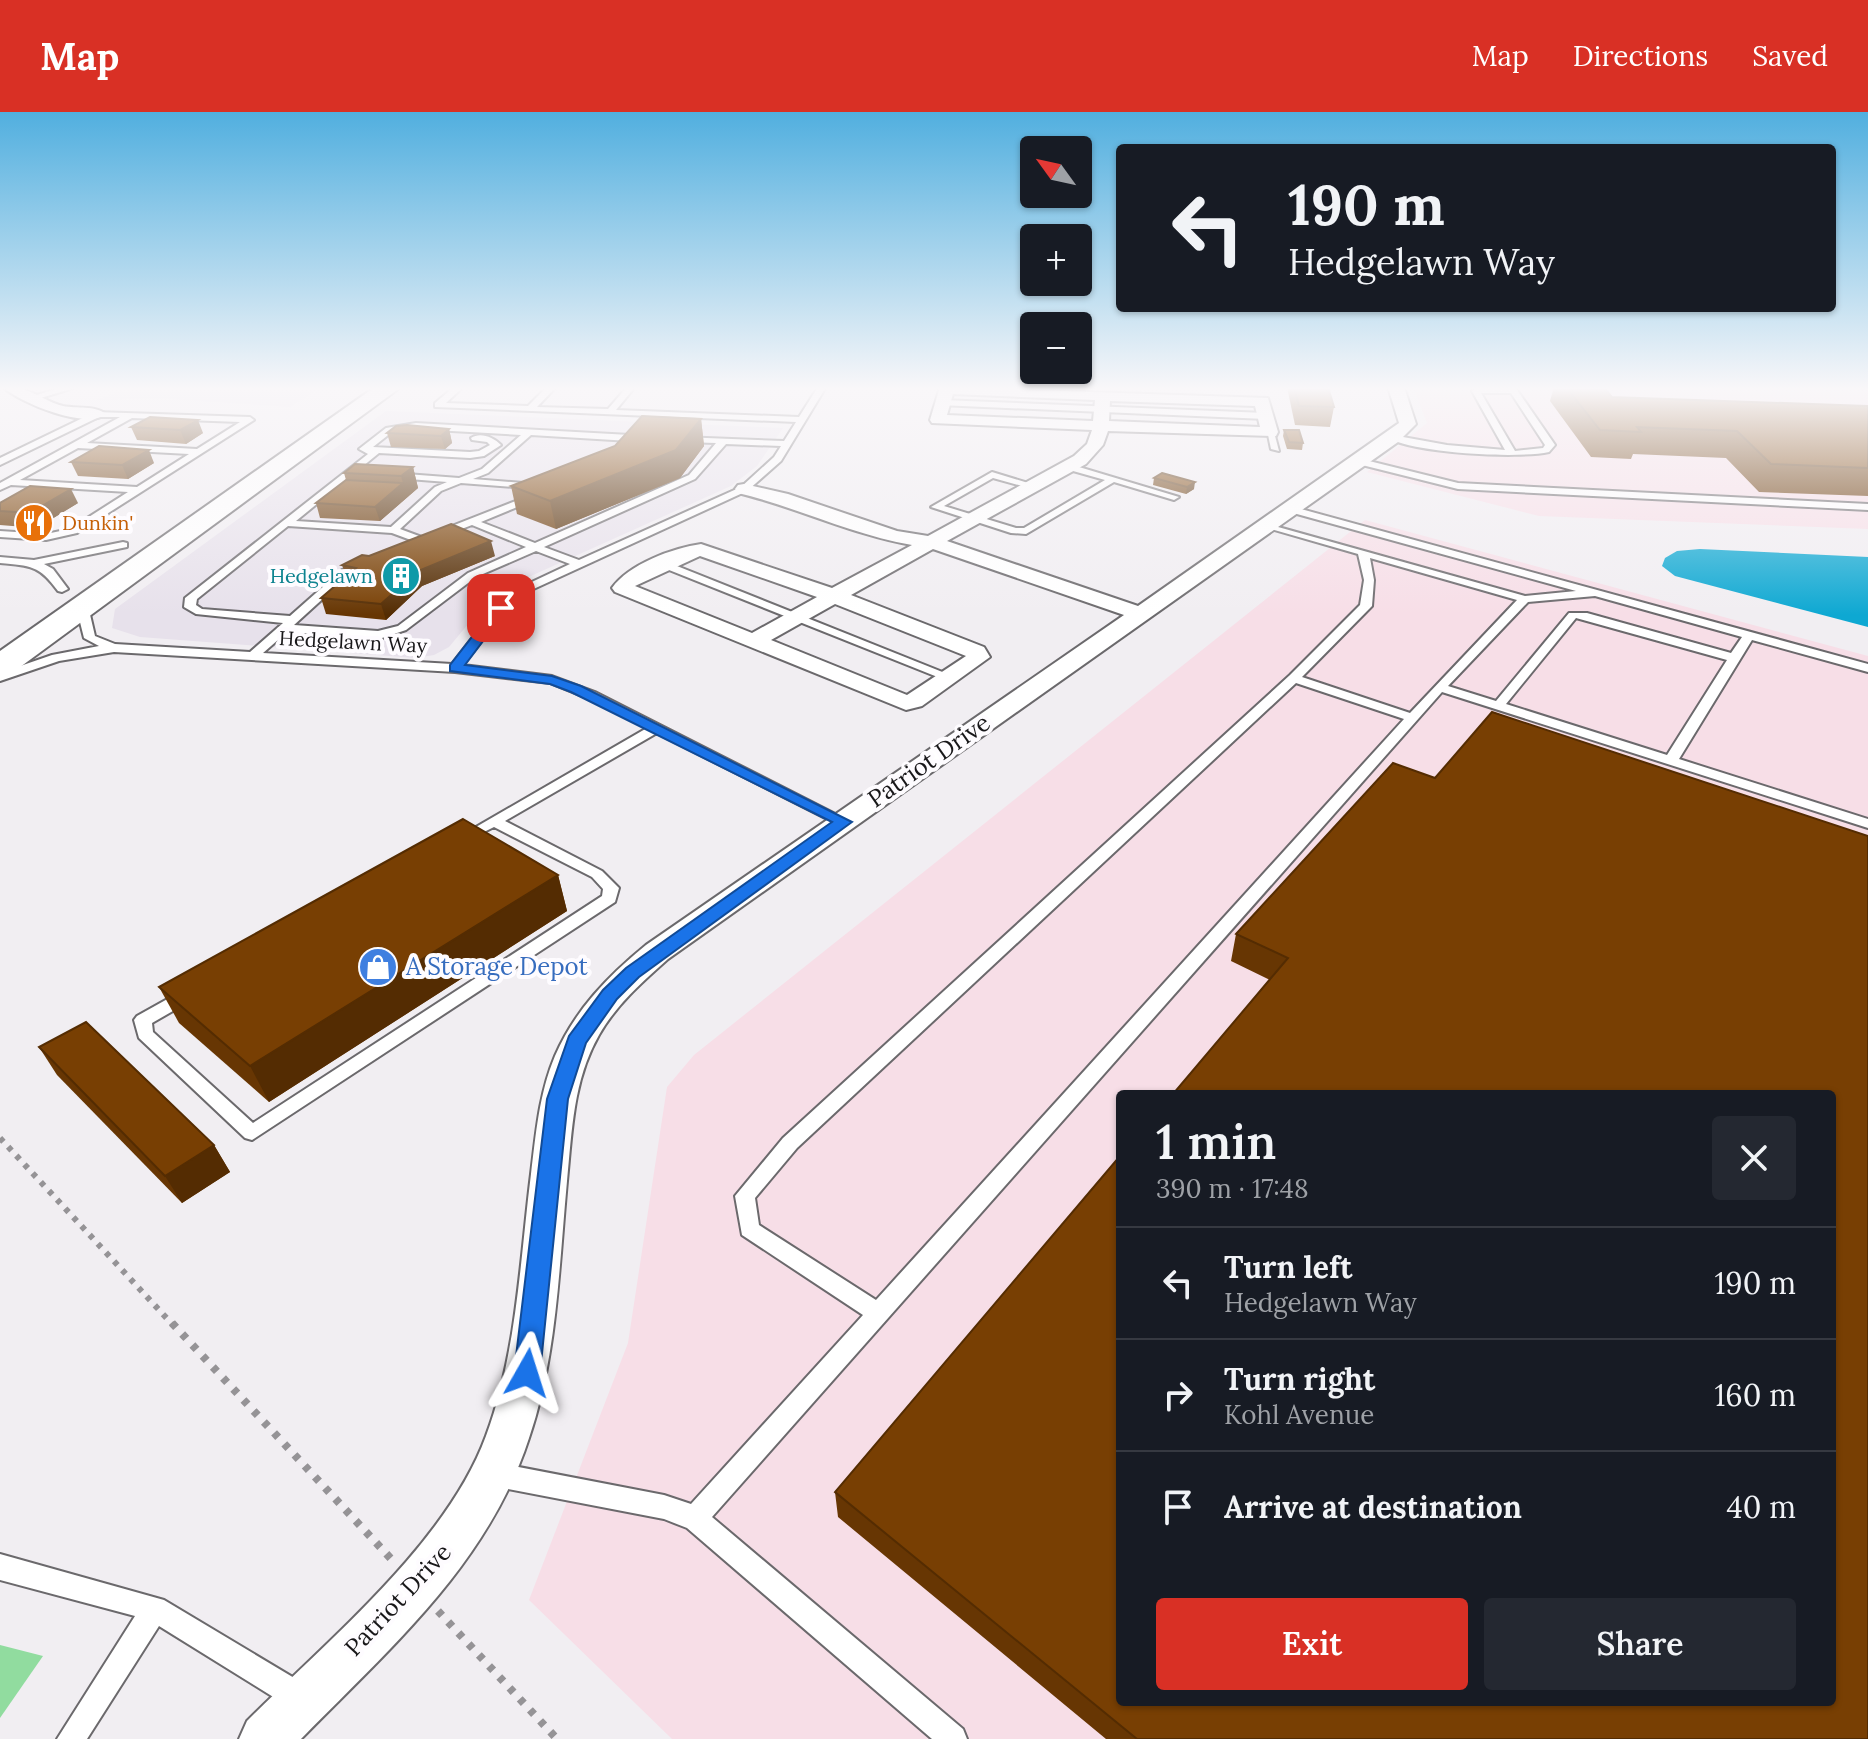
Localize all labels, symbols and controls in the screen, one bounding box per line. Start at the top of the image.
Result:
text: Map [40,32,119,80]
text: Map [1472,38,1529,74]
text: Directions [1573,38,1708,74]
text: Saved [1752,38,1828,74]
north arrow [1020,136,1092,208]
map controls [1020,136,1092,384]
text: 190 m [1288,169,1445,240]
icon: left [1156,176,1260,280]
button: + [1020,224,1092,296]
text: Hedgelawn Way [1288,239,1555,285]
button: − [1020,312,1092,384]
restaurant icon: Dunkin' [13,502,55,544]
place label: Dunkin' [62,510,133,535]
building icon: Hedgelawn [380,555,422,597]
place label: Hedgelawn [270,563,373,588]
pin [467,574,535,642]
icon: arrive [479,586,523,630]
street label: Hedgelawn Way [278,625,428,658]
street label: Patriot Drive [861,707,996,814]
shop icon: A Storage Depot [357,946,399,988]
place label: A Storage Depot [405,951,589,982]
text: 1 min [1156,1111,1276,1172]
button: close [1712,1116,1796,1200]
text: 390 m · 17:48 [1156,1172,1309,1205]
text: Turn left [1224,1248,1352,1286]
icon: left [1156,1261,1200,1305]
text: 190 m [1714,1264,1796,1302]
text: Hedgelawn Way [1224,1286,1417,1319]
position arrow [485,1331,569,1415]
text: Turn right [1224,1360,1375,1398]
icon: right [1156,1373,1200,1417]
text: 160 m [1714,1376,1796,1414]
text: Kohl Avenue [1224,1398,1374,1431]
icon: arrive [1156,1485,1200,1529]
text: Arrive at destination [1224,1488,1522,1526]
text: 40 m [1726,1488,1796,1526]
street label: Patriot Drive [338,1537,458,1662]
button: Exit [1156,1598,1468,1690]
button: Share [1484,1598,1796,1690]

